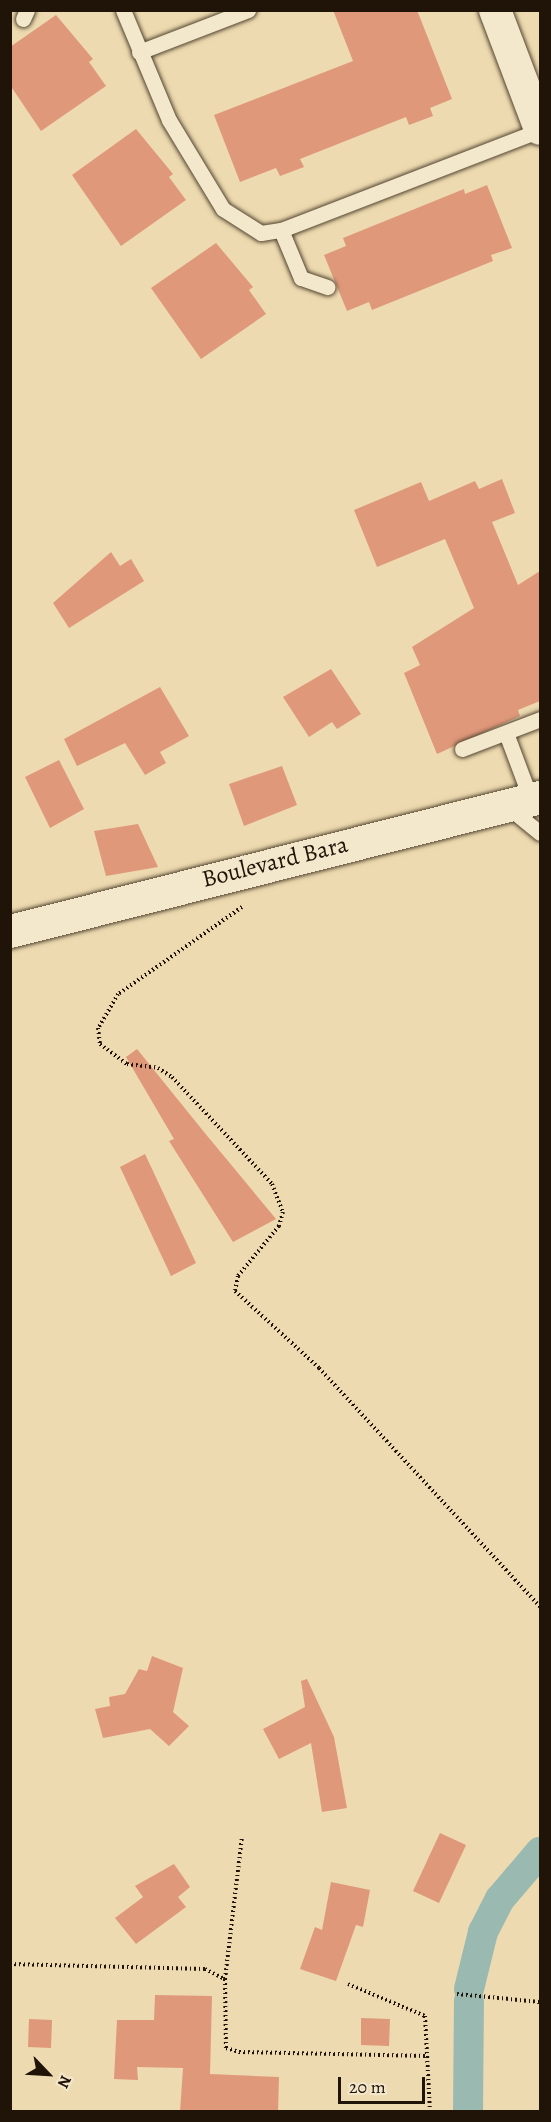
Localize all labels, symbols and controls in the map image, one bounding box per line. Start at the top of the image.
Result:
street label: Boulevard Bara [199,830,351,894]
north arrow [18,2044,78,2104]
scale bar [341,2065,428,2103]
text: N [52,2072,77,2092]
text: 20 m [349,2075,386,2099]

